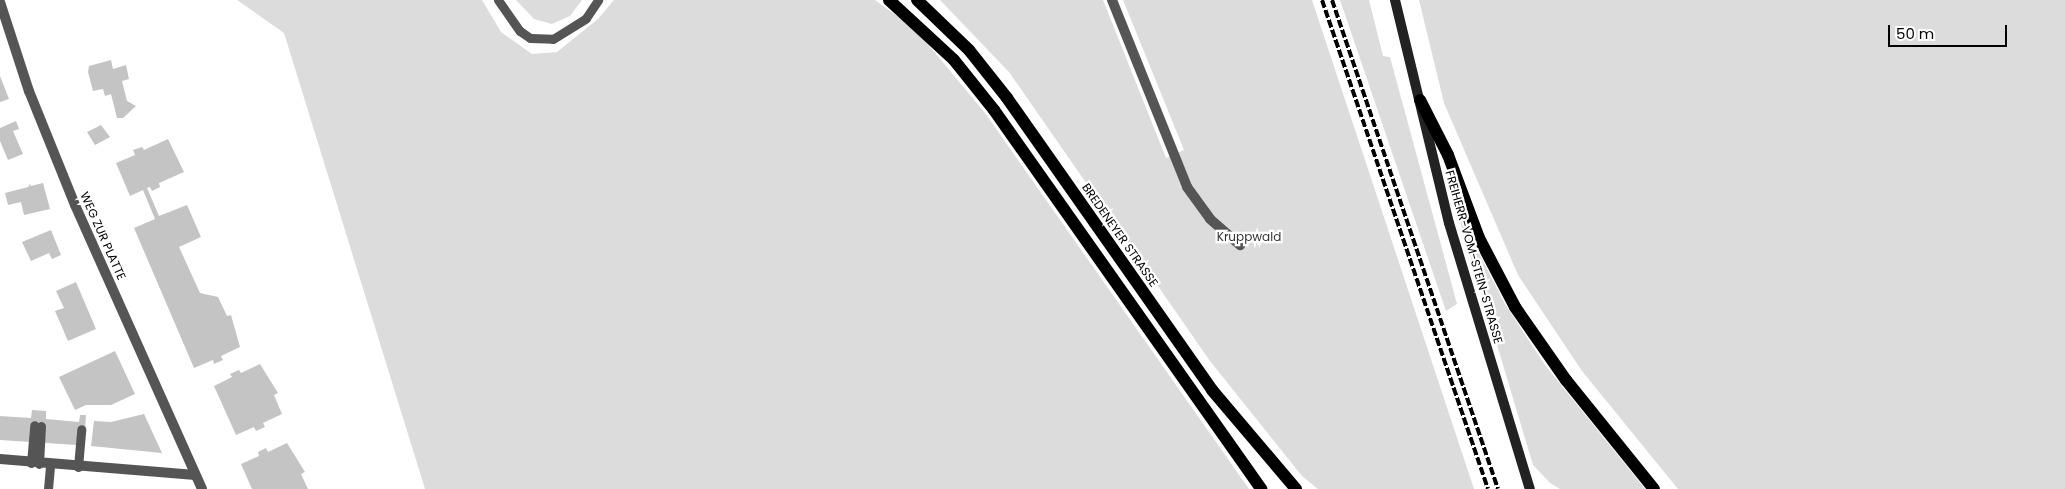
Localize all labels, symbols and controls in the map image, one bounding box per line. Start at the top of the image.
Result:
scale bar [1890,15,2009,47]
text: 50 m [1896,23,1934,44]
street label: FREIHERR-VOM-STEIN-STRASSE [1442,169,1506,345]
street label: BREDENEYER STRASSE [1079,181,1161,289]
street label: WEG ZUR PLATTE [77,190,129,282]
park label: Kruppwald [1217,230,1281,244]

